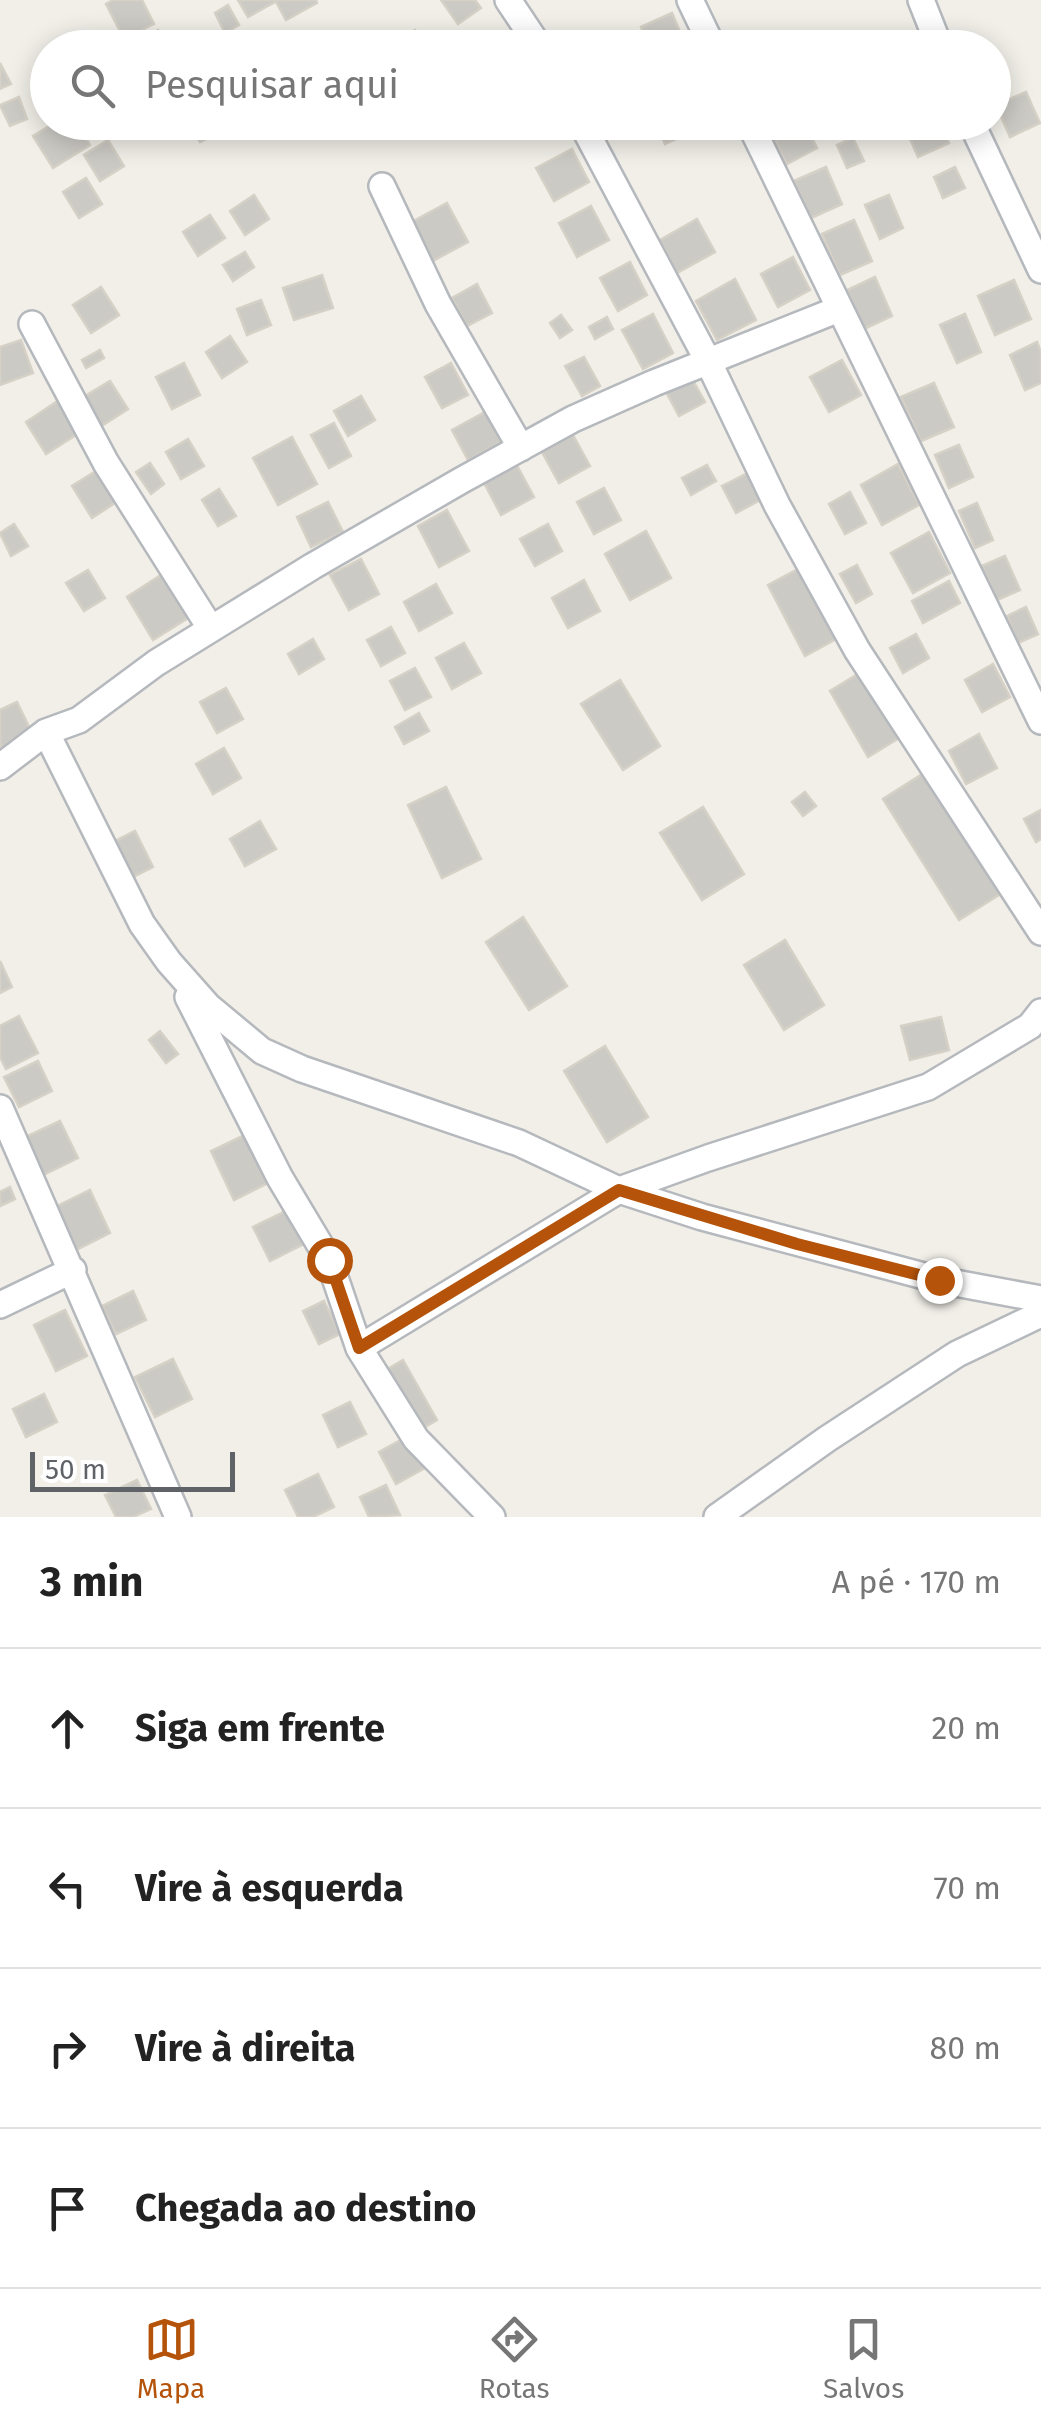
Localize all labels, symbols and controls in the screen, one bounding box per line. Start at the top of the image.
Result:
search box [30,30,1011,140]
icon: search [65,58,120,113]
text: Pesquisar aqui [145,62,399,108]
route start [307,1238,353,1284]
route end [917,1258,963,1304]
scale bar [30,1447,235,1492]
text: 50 m [45,1453,106,1486]
text: 3 min [40,1557,143,1607]
text: A pé · 170 m [832,1563,1001,1601]
icon: ahead [40,1701,95,1756]
text: Siga em frente [135,1705,385,1751]
text: 20 m [931,1709,1001,1747]
icon: left [40,1861,95,1916]
text: Vire à esquerda [135,1865,404,1911]
text: 70 m [933,1869,1001,1907]
icon: right [40,2021,95,2076]
text: Vire à direita [135,2025,356,2071]
text: 80 m [930,2029,1001,2067]
icon: arrive [40,2181,95,2236]
text: Chegada ao destino [135,2185,477,2231]
tab: Mapa [137,2312,205,2405]
tab: Rotas [479,2312,550,2405]
tab: Salvos [823,2312,904,2405]

